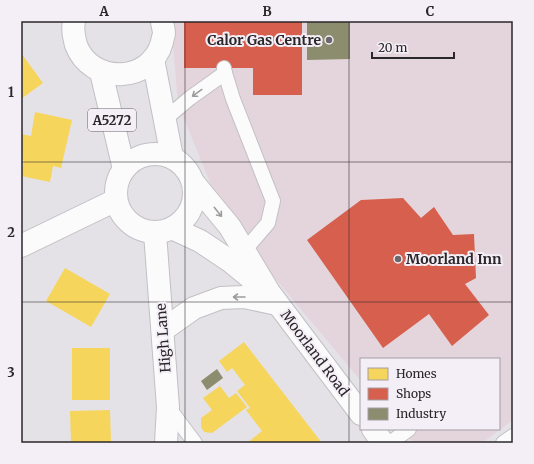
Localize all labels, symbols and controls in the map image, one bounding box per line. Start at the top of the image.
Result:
text: A [98,3,109,20]
text: B [262,3,272,20]
text: C [426,3,435,20]
place label: Calor Gas Centre [207,31,321,49]
scale bar [372,34,454,60]
marker: Calor Gas Centre [324,35,334,45]
text: 20 m [378,40,407,55]
text: 1 [8,84,14,101]
one-way arrow [192,89,203,97]
road number: A5272 [88,109,136,131]
one-way arrow [214,206,222,217]
text: 2 [7,224,15,241]
place label: Moorland Inn [406,250,502,268]
marker: Moorland Inn [393,254,403,264]
one-way arrow [233,293,246,301]
street label: High Lane [152,303,174,373]
street label: Moorland Road [277,306,354,400]
legend [360,358,500,430]
text: 3 [7,364,15,381]
text: Homes [396,366,437,381]
text: Shops [396,386,431,401]
text: Industry [396,406,446,421]

